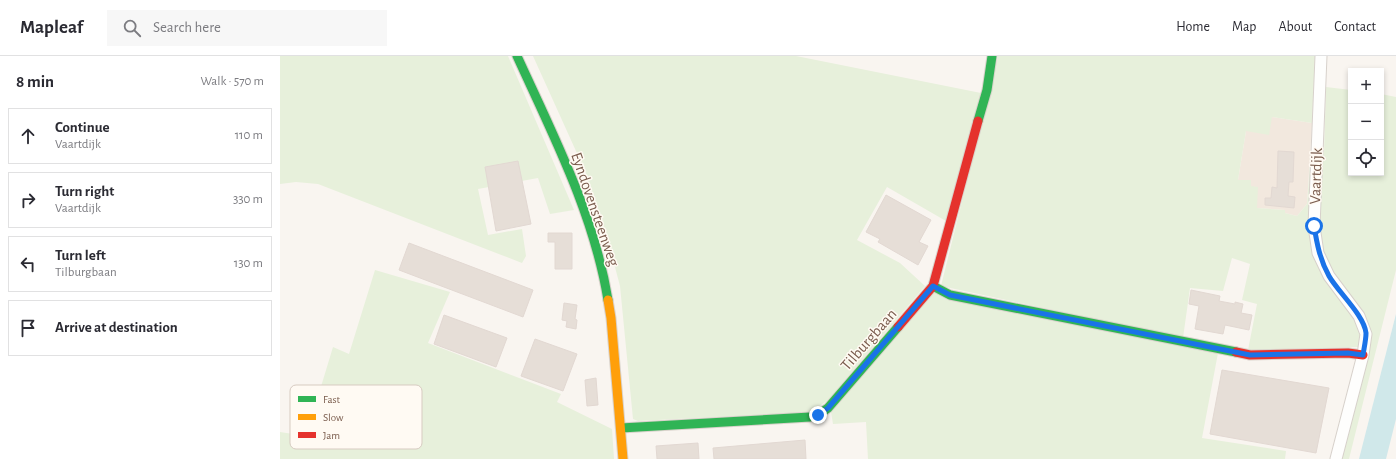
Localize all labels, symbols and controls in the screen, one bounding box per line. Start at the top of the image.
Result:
search box [107,10,387,46]
icon: search [121,17,143,39]
text: Mapleaf [20,18,83,37]
text: Search here [153,20,221,35]
text: Home [1176,20,1210,34]
text: Map [1232,20,1256,34]
text: About [1278,20,1312,34]
text: Contact [1334,20,1376,34]
map controls [1348,68,1384,176]
button: + [1348,68,1384,104]
text: 8 min [16,73,54,90]
text: Walk · 570 m [200,75,264,88]
button: − [1348,104,1384,140]
text: Continue [55,120,110,135]
icon: ahead [17,125,39,147]
text: 110 m [235,129,263,142]
text: Vaartdijk [55,138,101,151]
button: locate [1348,140,1384,176]
street label: Vaartdijk [1307,147,1326,205]
street label: Eyndovensteenweg [567,150,622,269]
text: Turn right [55,184,114,199]
icon: right [17,189,39,211]
text: 330 m [233,193,263,206]
text: Vaartdijk [55,202,101,215]
route start [1305,217,1323,235]
text: Turn left [55,248,106,263]
icon: left [17,253,39,275]
text: 130 m [234,257,263,270]
text: Tilburgbaan [55,266,117,279]
street label: Tilburgbaan [838,306,900,374]
icon: arrive [17,317,39,339]
text: Arrive at destination [55,320,178,335]
legend [290,385,422,449]
text: Fast [323,394,341,405]
route end [809,406,827,424]
text: Slow [323,412,344,423]
text: Jam [323,430,340,441]

